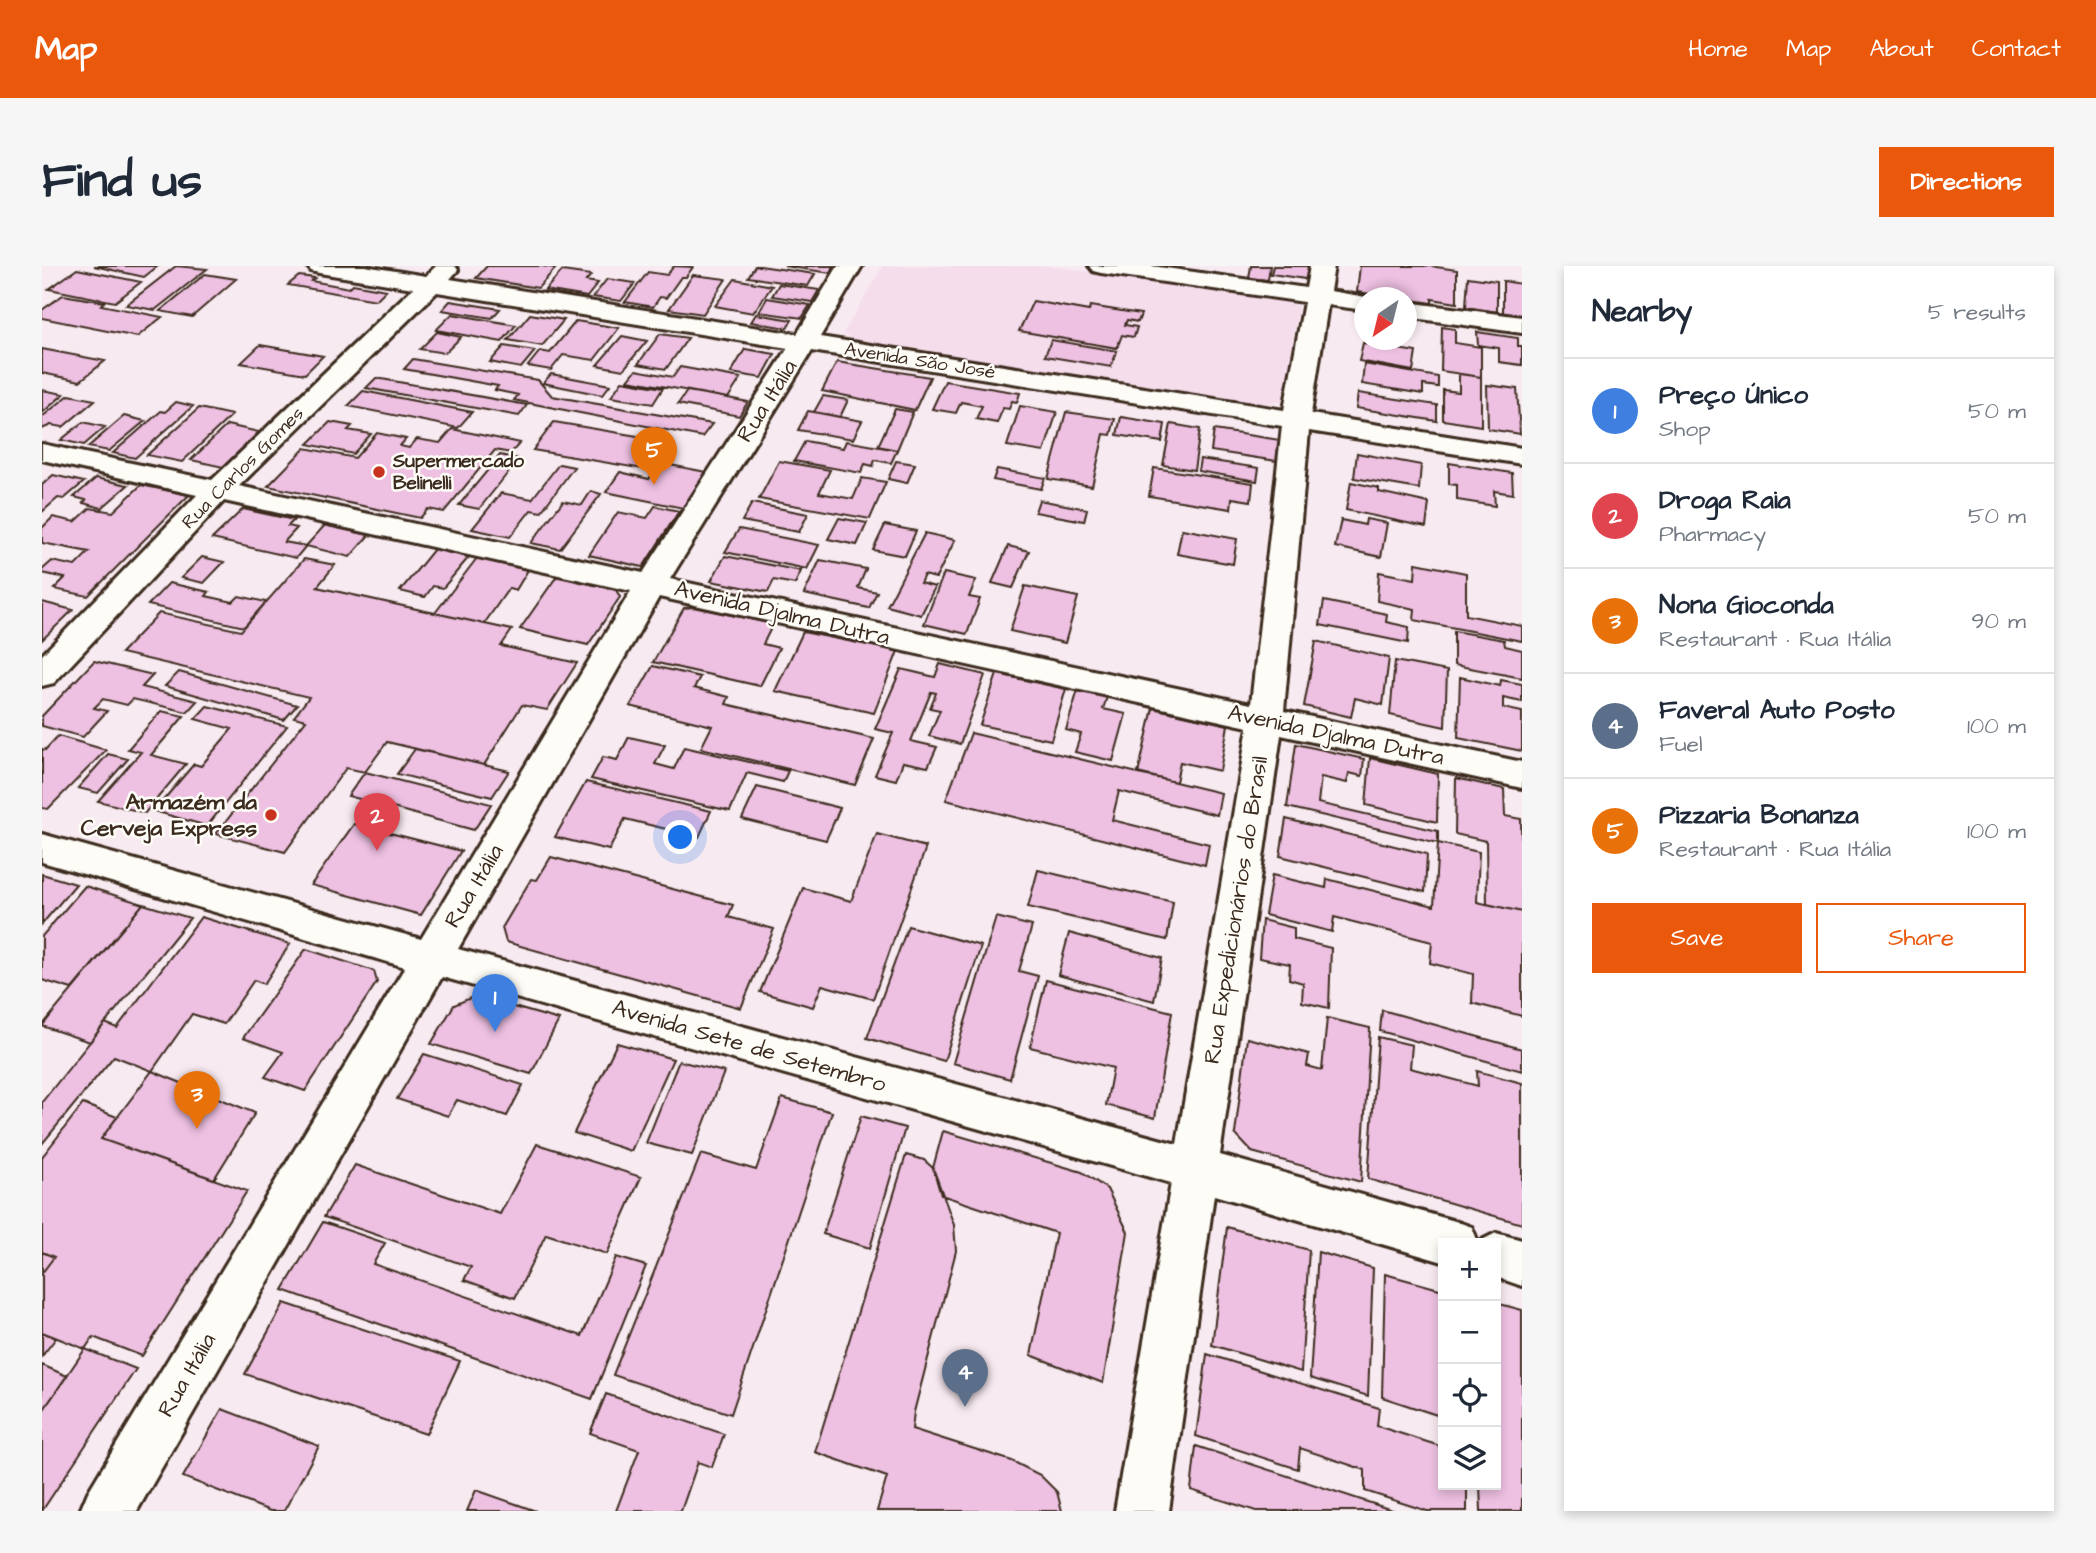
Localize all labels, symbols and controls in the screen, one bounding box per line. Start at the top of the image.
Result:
text: Map [35,26,97,72]
text: Home [1688,32,1748,66]
text: Map [1786,32,1831,66]
text: About [1869,32,1934,66]
text: Contact [1972,32,2061,66]
button: Directions [1879,147,2054,217]
text: Find us [42,148,202,216]
north arrow [1354,287,1417,350]
text: Nearby [1592,291,1692,333]
text: 5 results [1928,296,2026,328]
street label: Avenida São José [843,336,997,386]
street label: Rua Itália [729,353,805,449]
text: Preço Único [1659,377,1808,413]
text: 1 [1614,395,1616,427]
text: 50 m [1968,395,2026,427]
street label: Rua Carlos Gomes [176,401,310,535]
text: Shop [1659,413,1711,445]
pin: 5 [631,427,677,485]
place label: Supermercado Belinelli [392,448,524,497]
marker: Supermercado Belinelli [371,464,387,480]
text: Droga Raia [1659,482,1791,518]
text: 2 [1608,500,1622,532]
text: 50 m [1968,500,2026,532]
text: Pharmacy [1659,518,1766,550]
street label: Avenida Djalma Dutra [671,573,893,653]
text: Nona Gioconda [1659,587,1834,623]
text: 3 [1609,605,1621,637]
text: 90 m [1971,605,2026,637]
text: Restaurant · Rua Itália [1659,623,1891,655]
text: Faveral Auto Posto [1659,692,1895,728]
street label: Avenida Djalma Dutra [1225,696,1447,774]
text: 4 [1607,710,1623,742]
text: 100 m [1967,710,2026,742]
text: Fuel [1659,728,1703,760]
street label: Rua Expedicionários do Brasil [1196,754,1276,1066]
place label: Armazém da Cerveja Express [81,786,257,844]
pin: 2 [354,793,400,851]
text: Pizzaria Bonanza [1659,797,1859,833]
marker: Armazém da Cerveja Express [263,807,279,823]
text: 5 [1607,815,1623,847]
text: 100 m [1967,815,2026,847]
your location [663,820,697,854]
text: Restaurant · Rua Itália [1659,833,1891,865]
street label: Rua Itália [437,838,512,934]
button: Save [1592,903,1802,973]
button: Share [1816,903,2026,973]
pin: 1 [472,974,518,1032]
street label: Avenida Sete de Setembro [608,992,890,1101]
pin: 3 [174,1071,220,1129]
map controls [1438,1238,1501,1490]
button: + [1438,1238,1501,1301]
button: − [1438,1301,1501,1364]
street label: Rua Itália [150,1327,224,1423]
pin: 4 [942,1349,988,1407]
button: locate [1438,1364,1501,1427]
button: layers [1438,1427,1501,1490]

